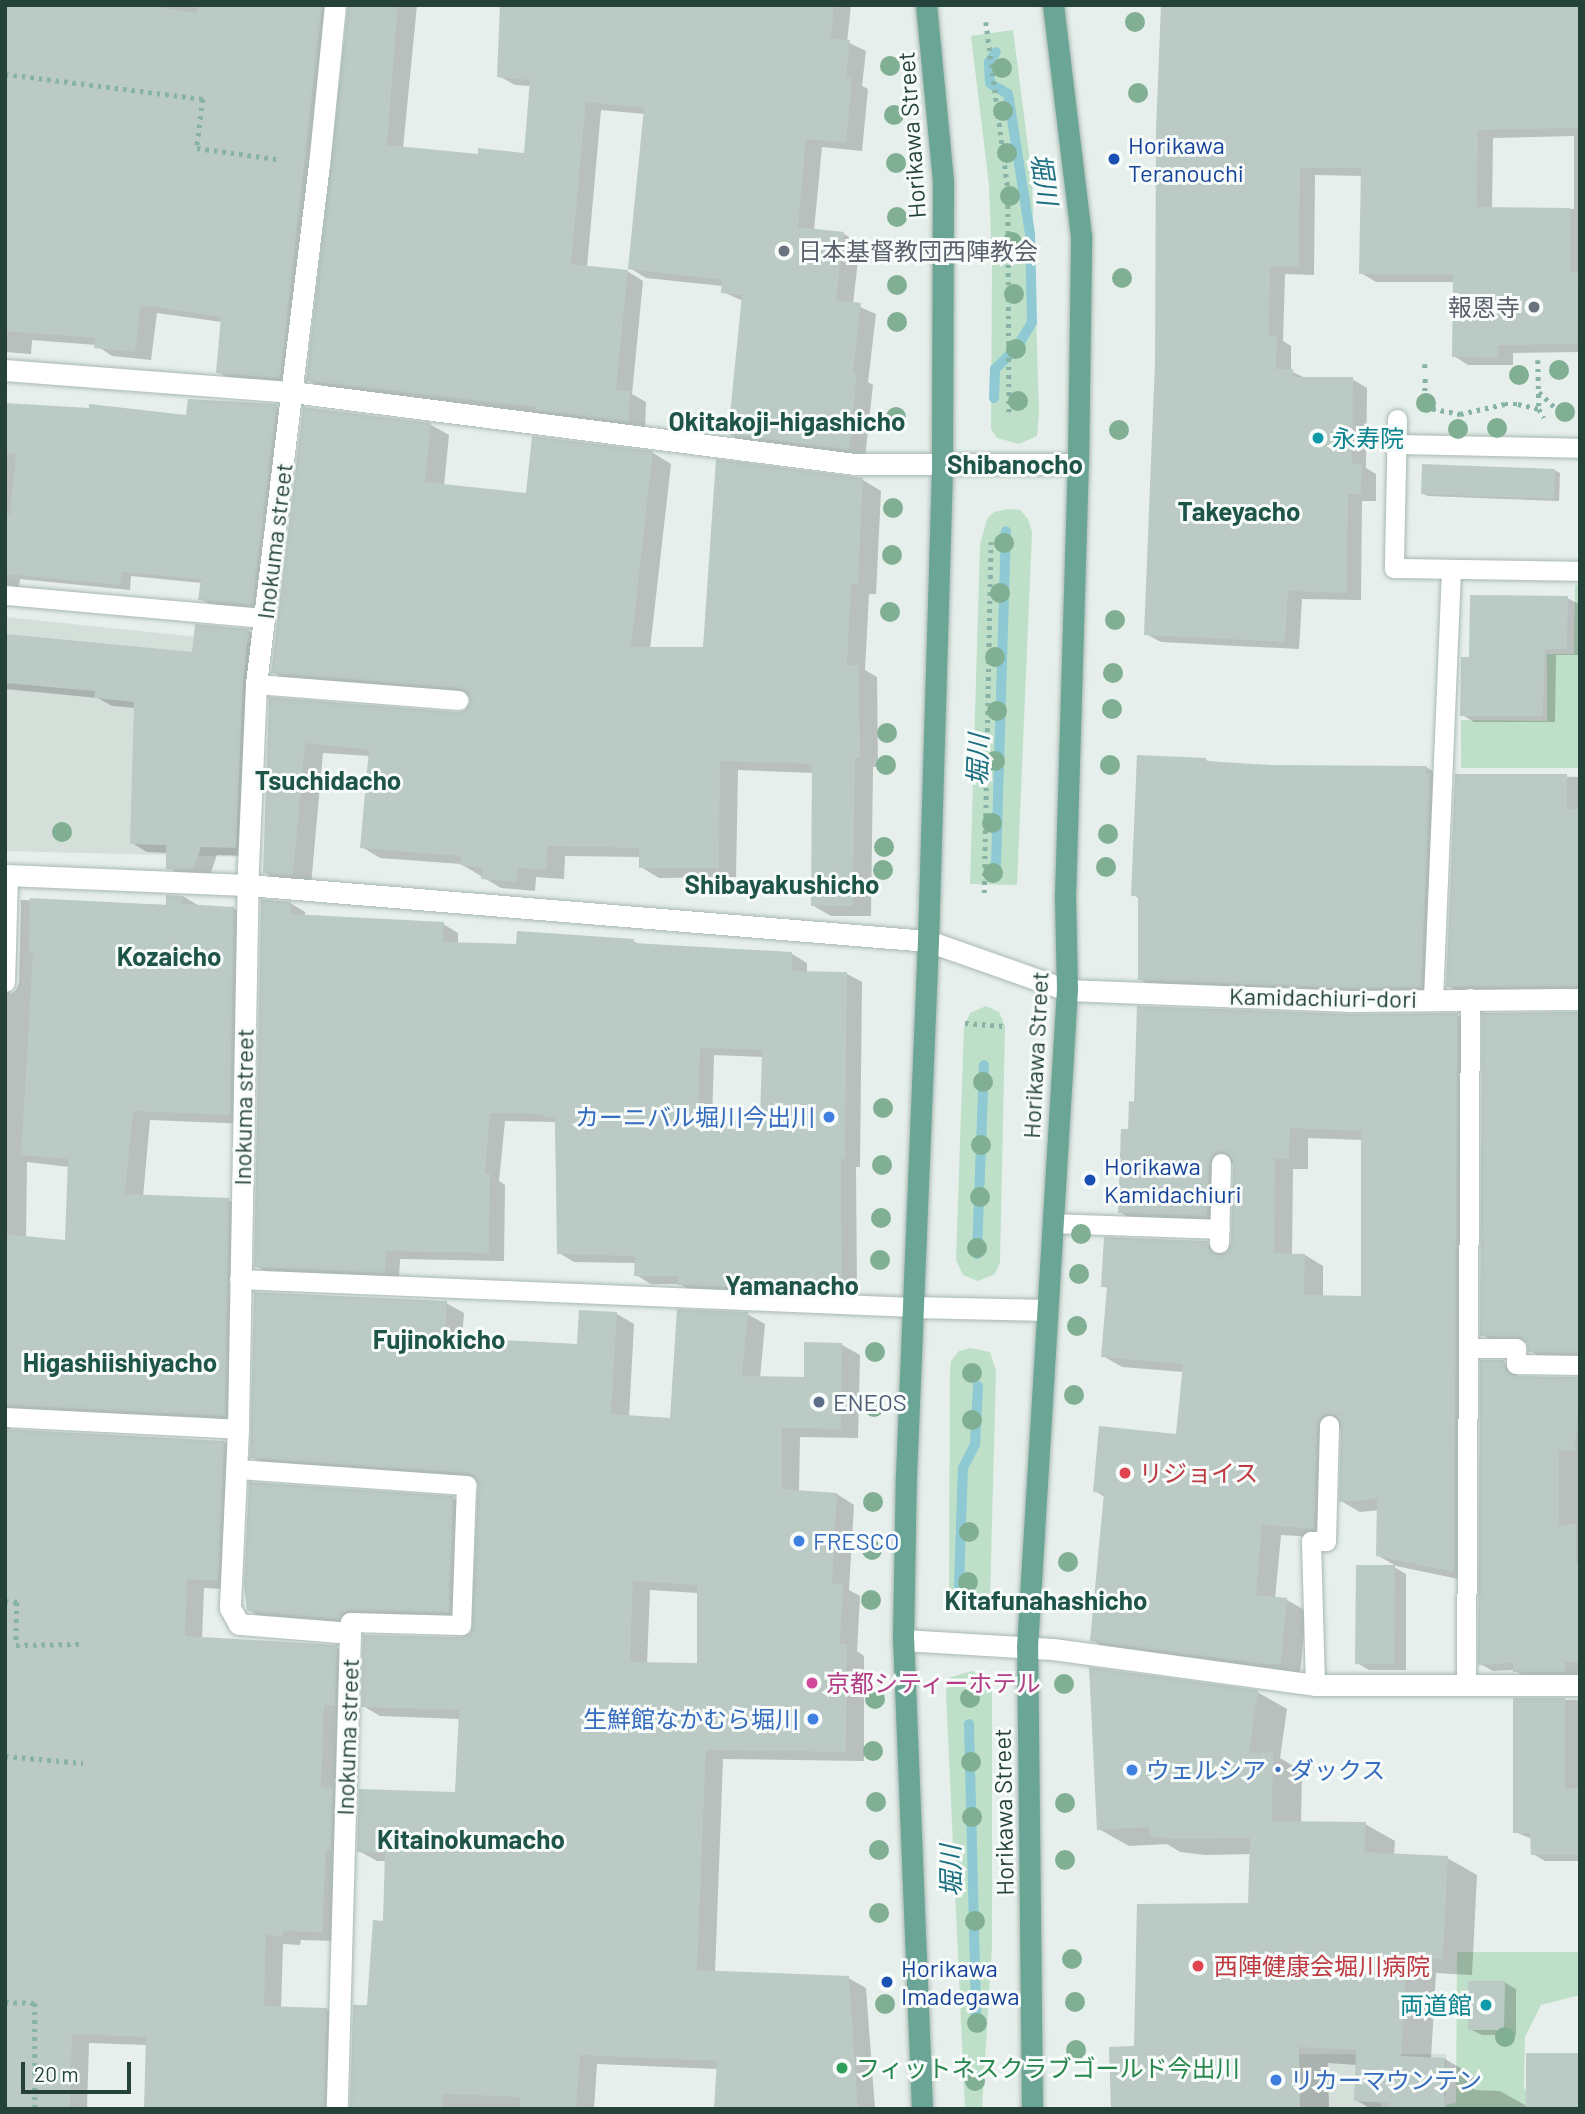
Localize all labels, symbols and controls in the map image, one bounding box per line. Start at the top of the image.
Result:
street label: Horikawa Street [891,51,931,219]
place label: Horikawa Teranouchi [1128,131,1244,187]
water label: 堀川 [1026,151,1064,207]
marker: Horikawa Teranouchi [1106,151,1122,167]
place label: 日本基督教団西陣教会 [798,237,1038,265]
marker: 日本基督教団西陣教会 [776,243,792,259]
place label: 報恩寺 [1448,293,1520,321]
marker: 報恩寺 [1526,299,1542,315]
district label: Okitakoji-higashicho [669,405,905,437]
place label: 永寿院 [1332,424,1404,452]
marker: 永寿院 [1310,430,1326,446]
district label: Shibanocho [947,448,1083,480]
street label: Inokuma street [250,461,298,621]
district label: Takeyacho [1178,495,1300,527]
water label: 堀川 [961,733,993,787]
district label: Tsuchidacho [255,764,401,796]
district label: Shibayakushicho [684,868,880,900]
district label: Kozaicho [117,940,221,972]
street label: Horikawa Street [1016,971,1054,1139]
street label: Kamidachiuri-dori [1229,981,1417,1013]
street label: Inokuma street [227,1028,259,1186]
place label: カーニバル堀川今出川 [575,1103,815,1131]
marker: カーニバル堀川今出川 [821,1109,837,1125]
place label: Horikawa Kamidachiuri [1104,1152,1242,1208]
marker: Horikawa Kamidachiuri [1082,1172,1098,1188]
district label: Yamanacho [725,1269,859,1301]
district label: Fujinokicho [373,1323,505,1355]
district label: Higashiishiyacho [23,1346,217,1378]
place label: ENEOS [833,1388,907,1416]
marker: ENEOS [811,1394,827,1410]
place label: リジョイス [1139,1459,1259,1487]
marker: リジョイス [1117,1465,1133,1481]
place label: FRESCO [813,1527,899,1555]
marker: FRESCO [791,1533,807,1549]
district label: Kitafunahashicho [945,1584,1147,1616]
street label: Inokuma street [330,1658,364,1816]
place label: 京都シティーホテル [826,1669,1042,1697]
marker: 京都シティーホテル [804,1675,820,1691]
place label: 生鮮館なかむら堀川 [583,1705,799,1733]
marker: 生鮮館なかむら堀川 [805,1711,821,1727]
street label: Horikawa Street [987,1728,1019,1896]
place label: ウェルシア・ダックス [1146,1756,1386,1784]
marker: ウェルシア・ダックス [1124,1762,1140,1778]
district label: Kitainokumacho [377,1823,565,1855]
water label: 堀川 [934,1845,966,1897]
place label: 西陣健康会堀川病院 [1214,1952,1430,1980]
place label: Horikawa Imadegawa [901,1954,1019,2010]
marker: 西陣健康会堀川病院 [1188,1956,1208,1976]
marker: Horikawa Imadegawa [879,1974,895,1990]
place label: 両道館 [1400,1991,1472,2019]
marker: 両道館 [1478,1997,1494,2013]
scale bar [24,2048,135,2092]
place label: フィットネスクラブゴールド今出川 [856,2054,1240,2082]
marker: フィットネスクラブゴールド今出川 [834,2060,850,2076]
text: 20 m [34,2061,79,2086]
place label: リカーマウンテン [1290,2066,1482,2094]
marker: リカーマウンテン [1268,2072,1284,2088]

